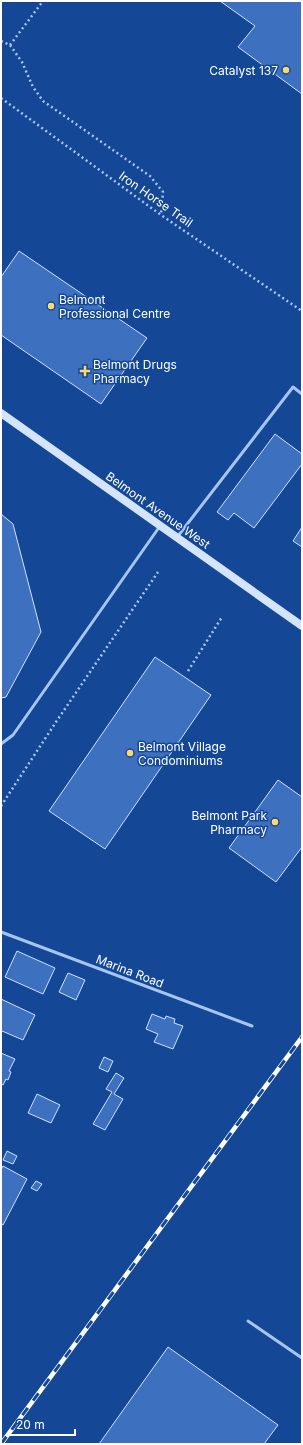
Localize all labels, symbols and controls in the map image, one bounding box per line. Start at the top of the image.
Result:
place label: Catalyst 137 [209,63,278,78]
marker: Catalyst 137 [281,65,291,75]
street label: Iron Horse Trail [116,168,196,230]
place label: Belmont Professional Centre [59,292,170,321]
marker: Belmont Professional Centre [46,301,56,311]
place label: Belmont Drugs Pharmacy [93,357,177,386]
marker: Belmont Drugs Pharmacy [80,366,90,376]
street label: Belmont Avenue West [103,468,213,552]
place label: Belmont Village Condominiums [138,739,226,768]
marker: Belmont Village Condominiums [125,748,135,758]
place label: Belmont Park Pharmacy [191,808,267,837]
marker: Belmont Park Pharmacy [270,817,280,827]
street label: Marina Road [94,951,166,991]
scale bar [10,1411,75,1437]
text: 20 m [16,1417,45,1432]

